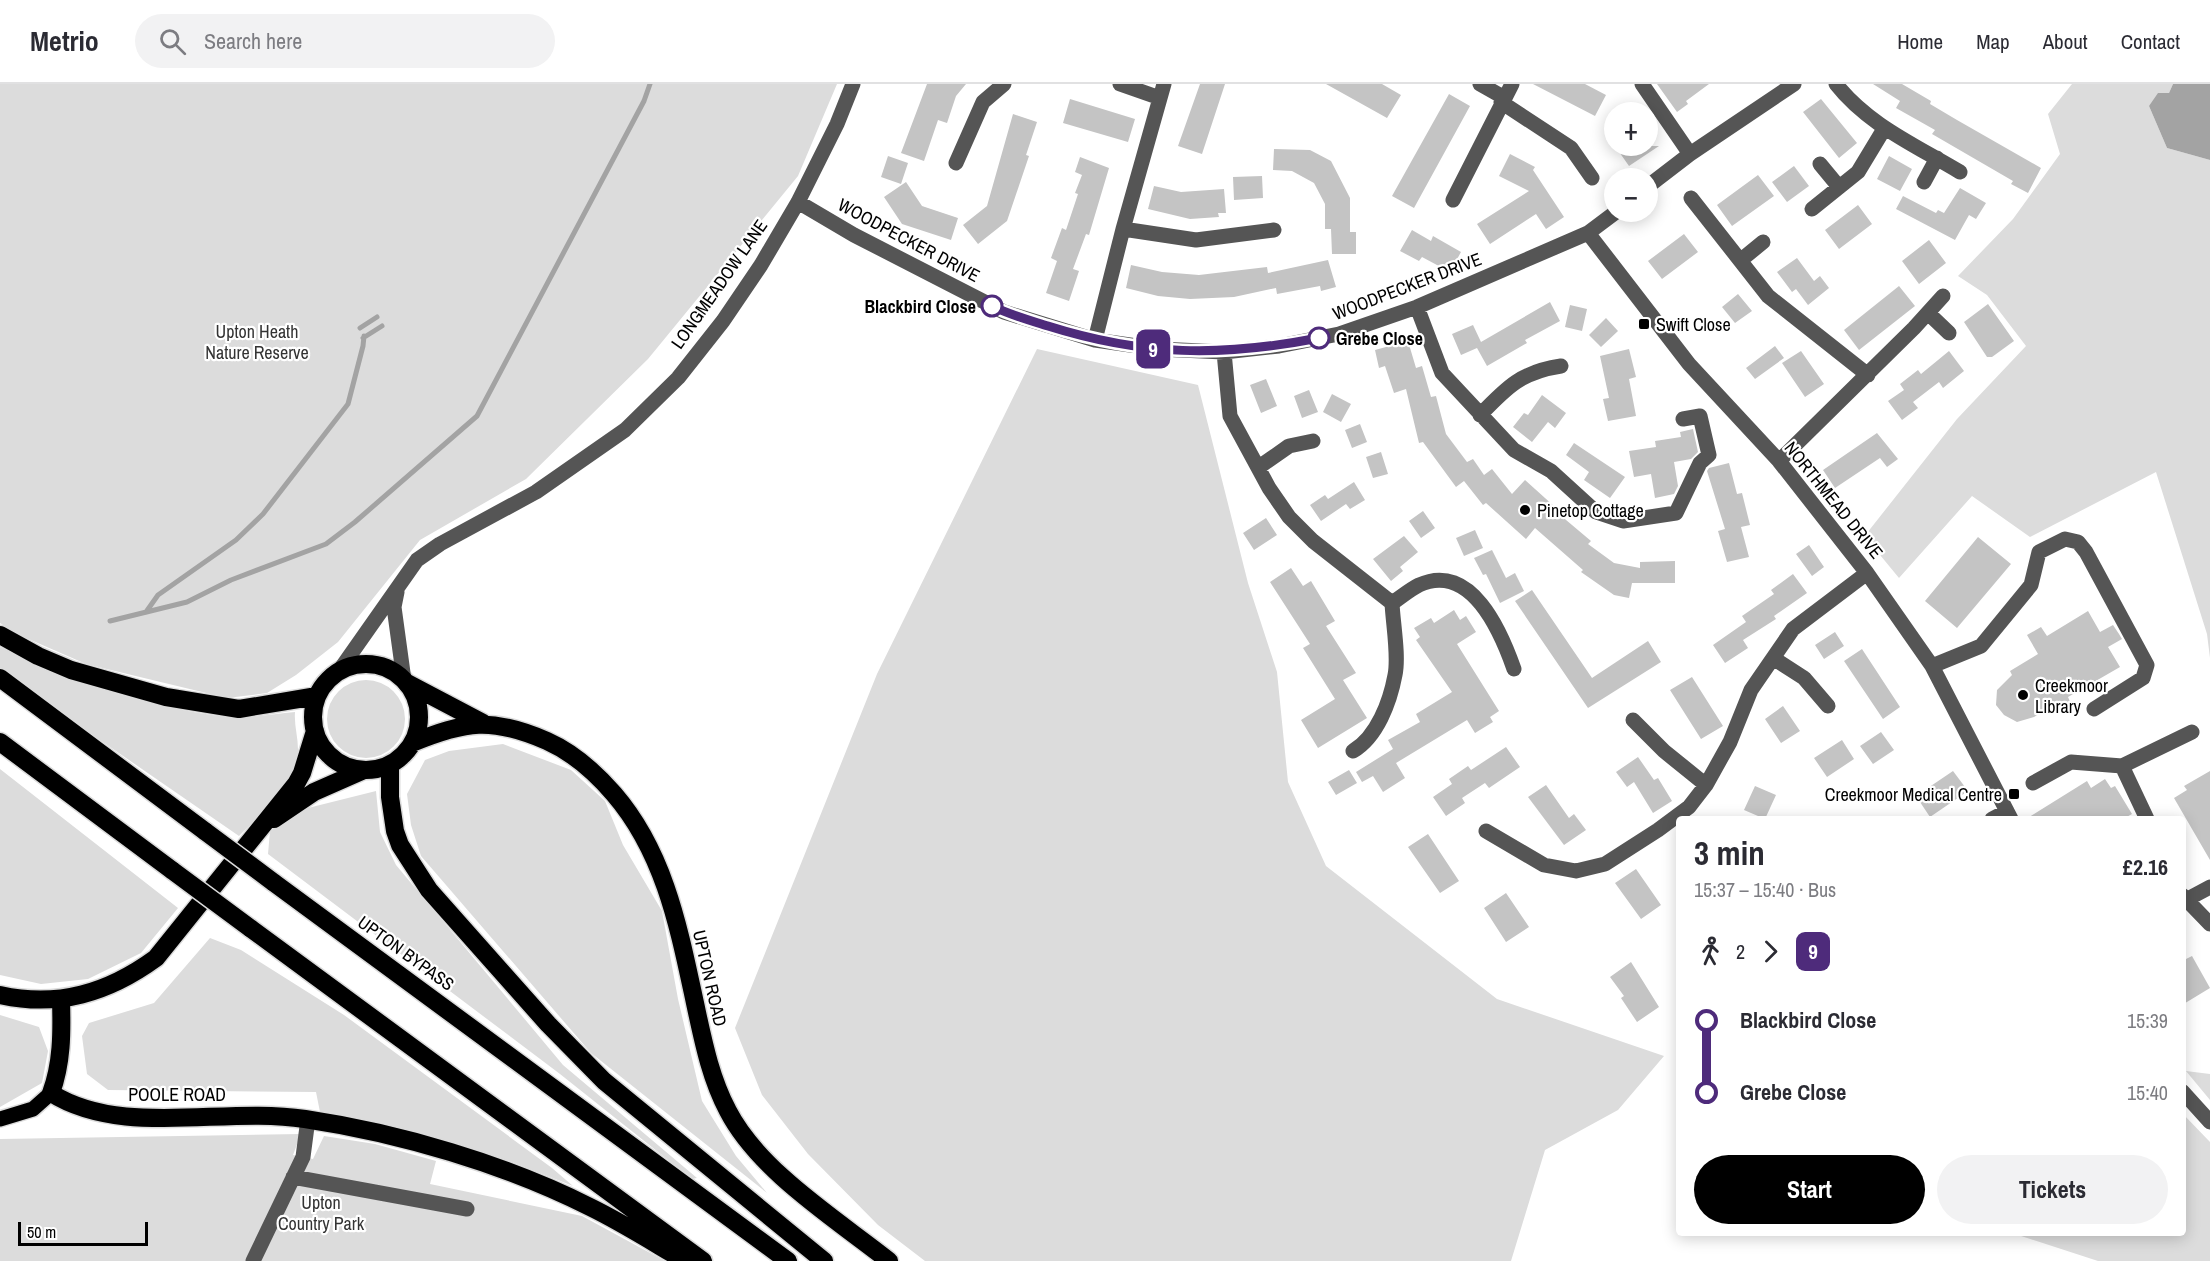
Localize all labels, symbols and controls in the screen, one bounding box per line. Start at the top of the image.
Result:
search box [135,14,555,68]
text: Metrio [30,22,99,60]
icon: search [156,25,189,58]
text: Search here [204,26,302,56]
text: Home [1897,27,1943,56]
text: Map [1976,27,2010,56]
text: About [2043,27,2088,56]
text: Contact [2121,27,2180,56]
map controls [1604,102,1658,222]
button: + [1604,102,1658,156]
button: − [1604,168,1658,222]
street label: WOODPECKER DRIVE [834,192,984,288]
street label: LONGMEADOW LANE [665,214,773,354]
street label: WOODPECKER DRIVE [1329,246,1485,326]
place label: Blackbird Close [864,294,976,319]
marker: Blackbird Close [981,295,1003,317]
place label: Swift Close [1656,312,1731,337]
marker: Swift Close [1637,317,1651,331]
park label: Upton Heath Nature Reserve [205,319,309,365]
place label: Grebe Close [1336,326,1423,351]
marker: Grebe Close [1308,327,1330,349]
line badge: 9 [1134,330,1172,368]
text: 9 [1148,335,1158,364]
street label: NORTHMEAD DRIVE [1779,436,1889,564]
place label: Pinetop Cottage [1537,498,1644,523]
marker: Pinetop Cottage [1518,503,1532,517]
place label: Creekmoor Library [2035,673,2108,719]
marker: Creekmoor Library [2016,688,2030,702]
place label: Creekmoor Medical Centre [1825,782,2002,807]
marker: Creekmoor Medical Centre [2007,787,2021,801]
text: 3 min [1694,831,1765,875]
text: £2.16 [2123,852,2168,882]
text: 15:37 – 15:40 · Bus [1694,876,1836,903]
street label: UPTON BYPASS [353,910,459,997]
street label: UPTON ROAD [687,927,733,1029]
icon: walk [1694,935,1727,968]
icon: forward [1754,935,1787,968]
text: 9 [1808,937,1818,966]
text: 2 [1736,938,1745,965]
text: Blackbird Close [1740,1005,1876,1035]
text: 15:39 [2127,1007,2168,1034]
text: Grebe Close [1740,1077,1846,1107]
text: 15:40 [2127,1079,2168,1106]
street label: POOLE ROAD [128,1082,226,1107]
button: Start [1694,1155,1925,1224]
button: Tickets [1937,1155,2168,1224]
park label: Upton Country Park [278,1190,365,1236]
scale bar [18,1219,148,1246]
text: 50 m [27,1221,56,1243]

